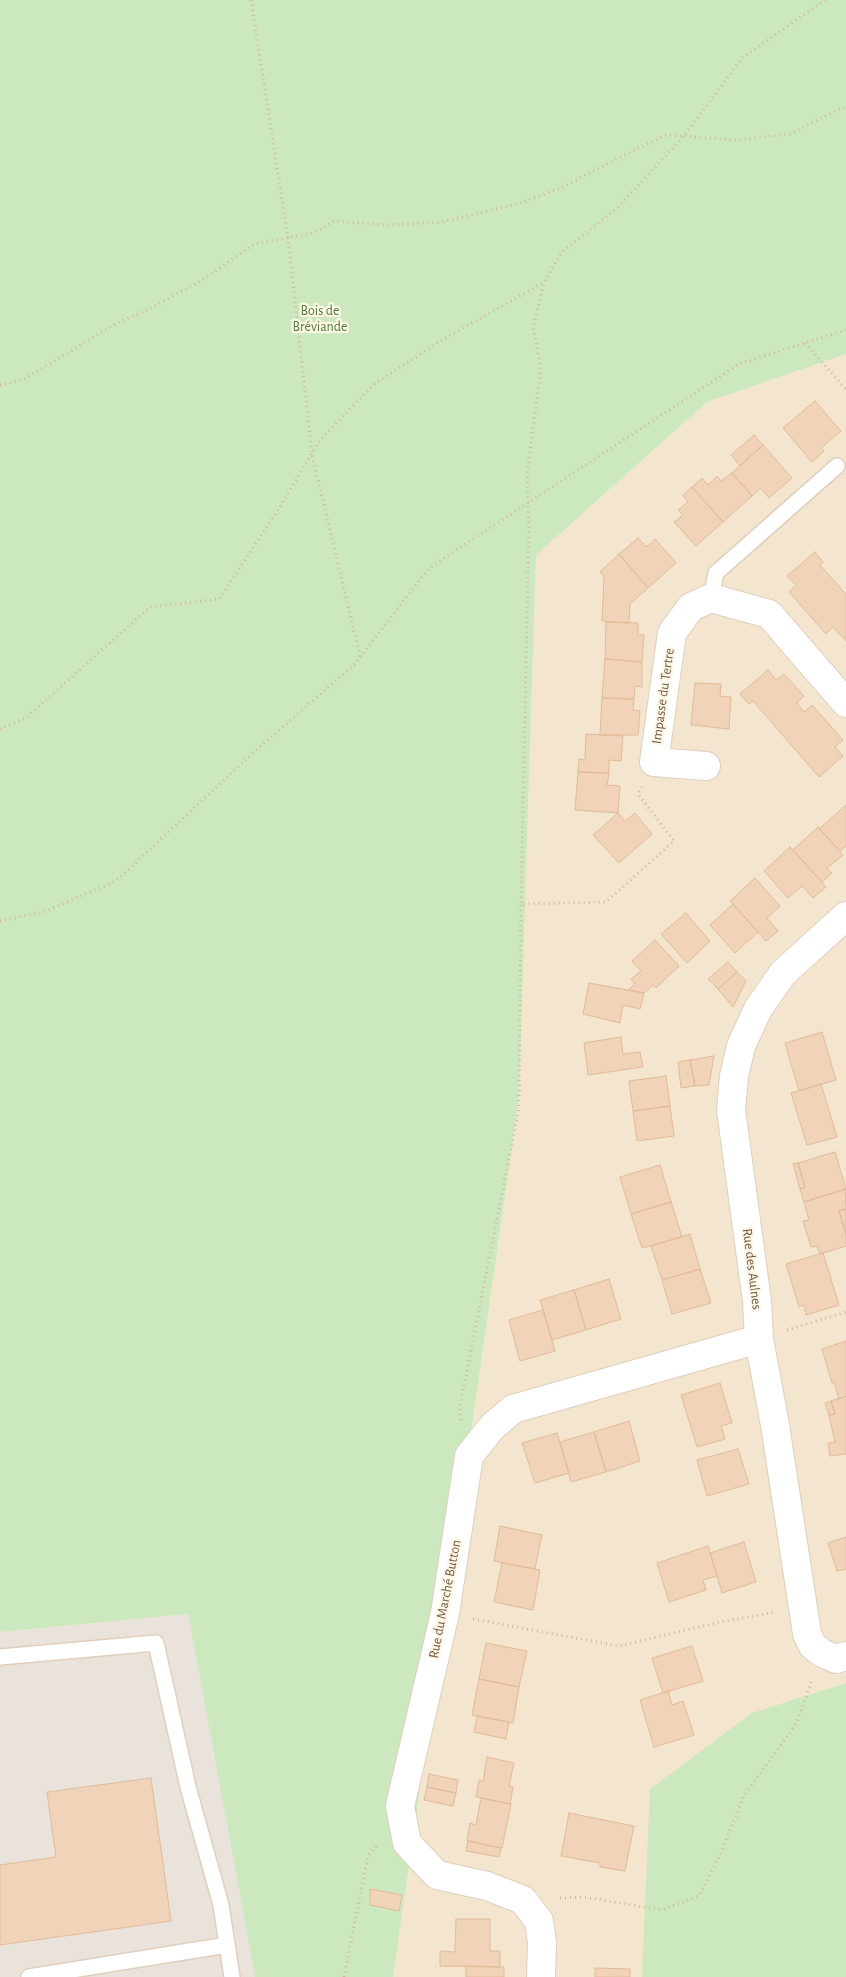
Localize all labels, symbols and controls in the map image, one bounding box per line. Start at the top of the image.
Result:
park label: Bois de Bréviande [293,303,347,336]
street label: Impasse du Tertre [648,647,678,745]
street label: Rue des Aulnes [739,1227,765,1311]
street label: Rue du Marché Button [425,1538,465,1660]

